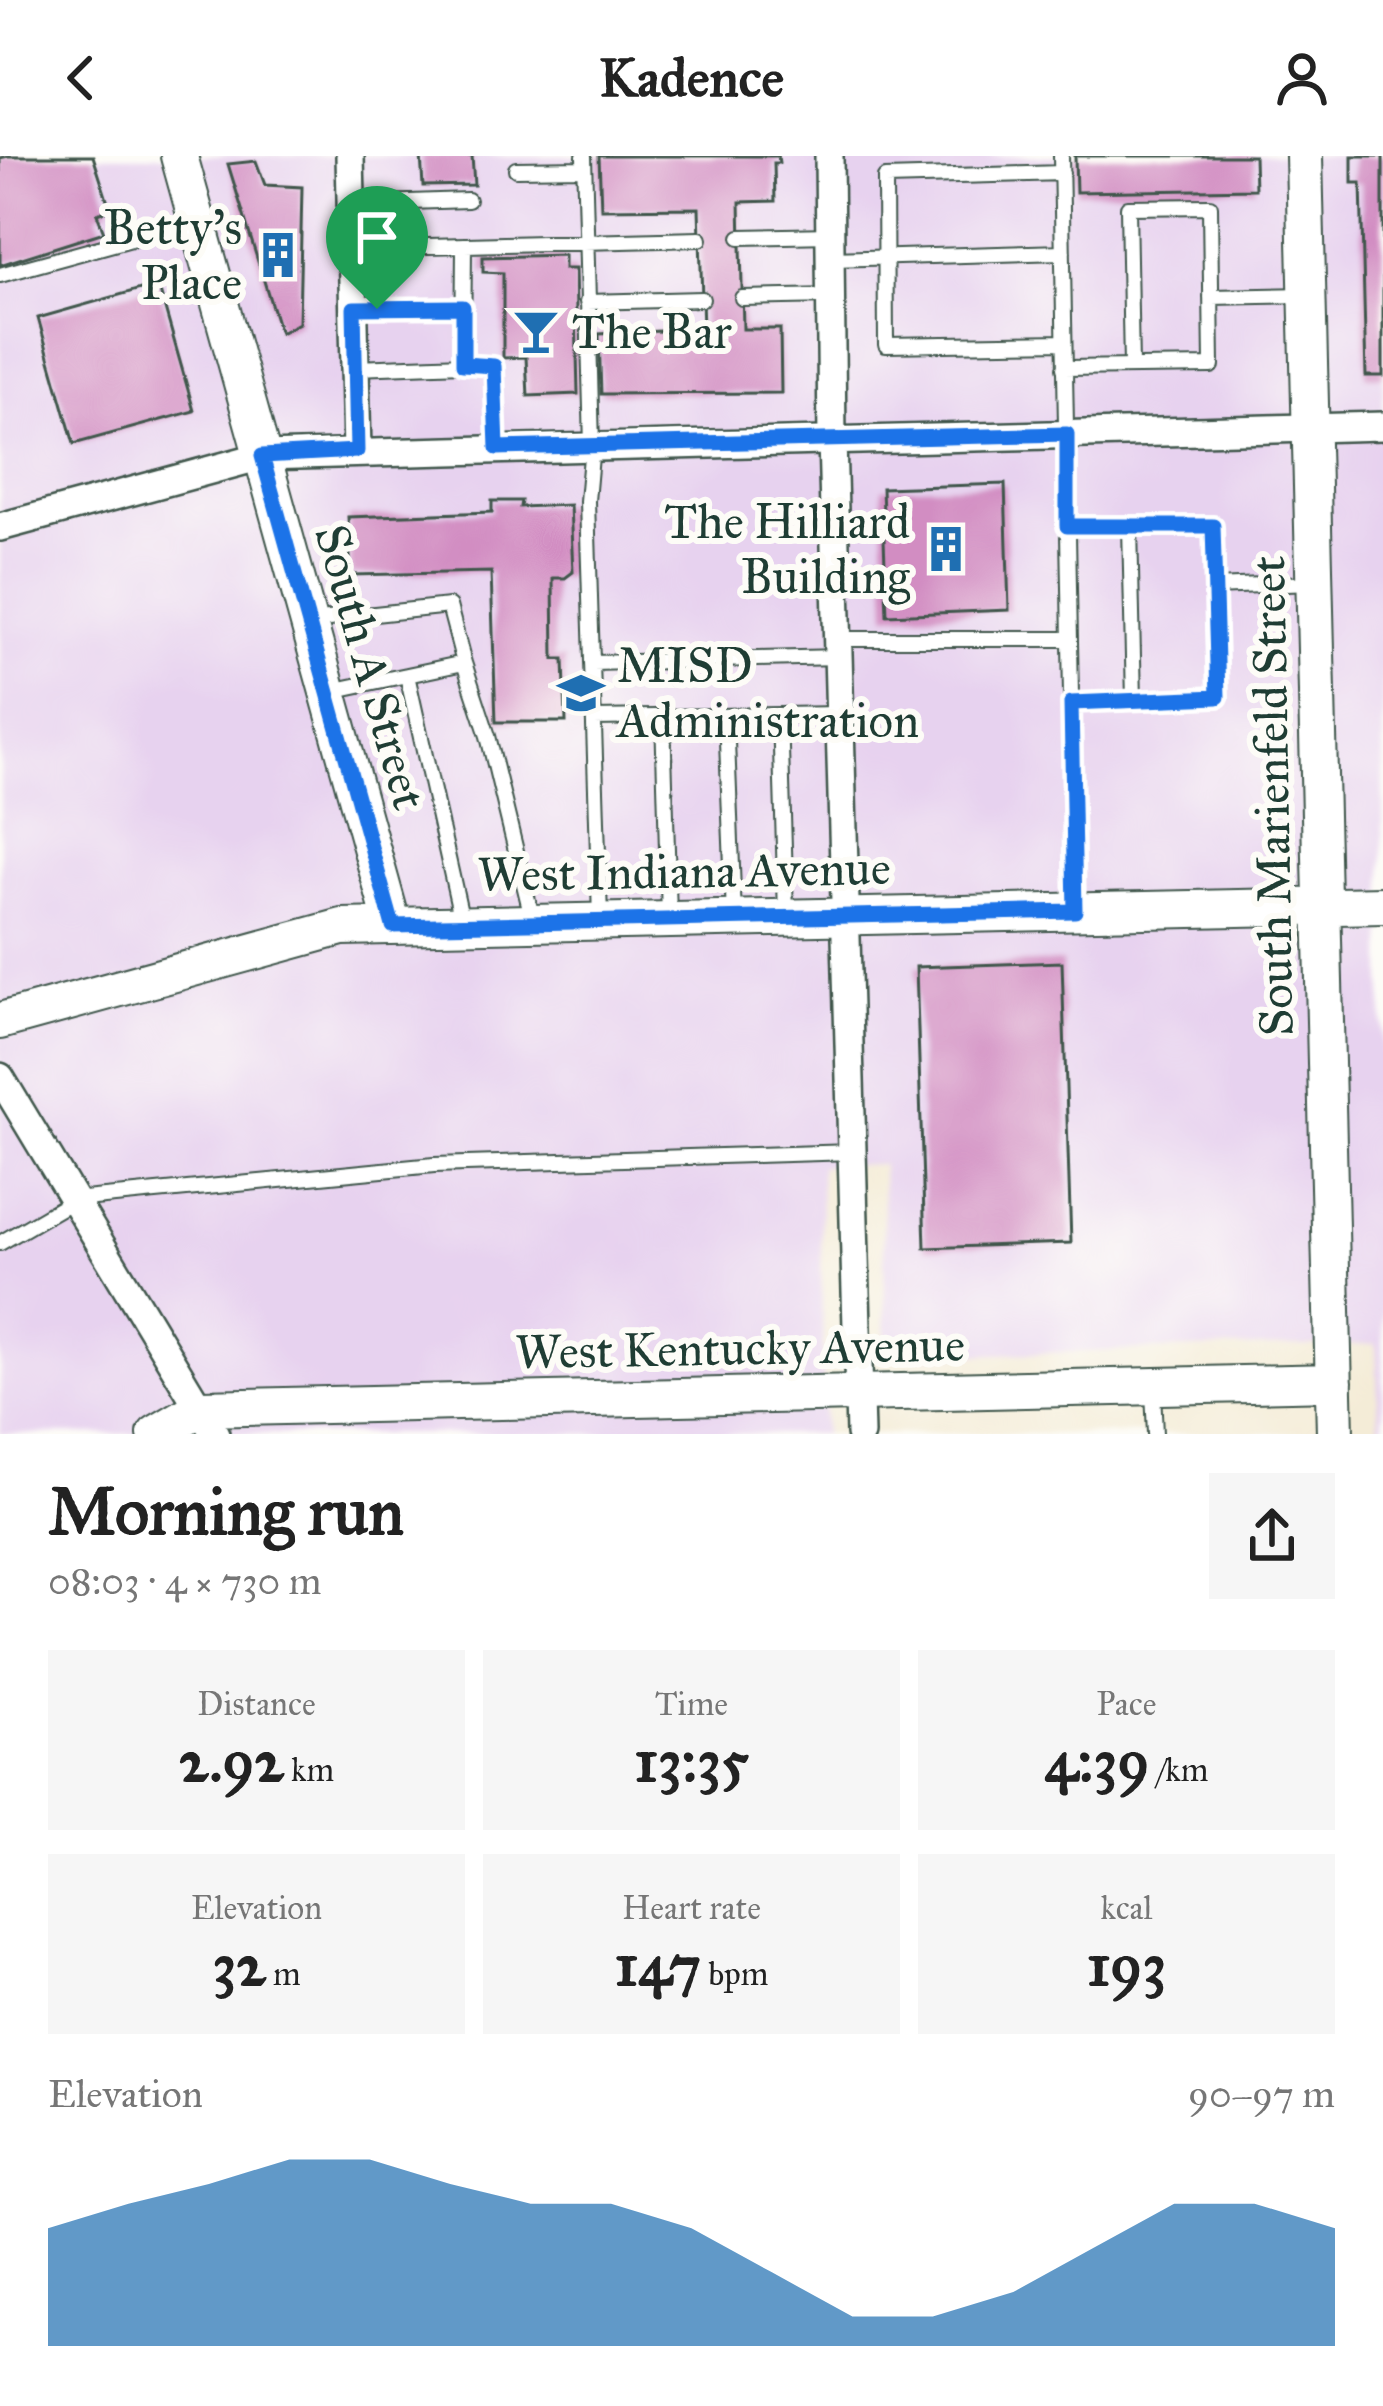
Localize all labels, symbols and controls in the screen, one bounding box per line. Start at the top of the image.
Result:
icon: back [48,45,114,111]
text: Kadence [599,45,784,111]
icon: person [1269,45,1335,111]
pin [326,186,428,309]
place label: Betty's Place [104,198,242,312]
icon: arrive [344,204,410,270]
building icon: Betty's Place [253,230,303,280]
place label: The Bar [572,302,732,361]
bar icon: The Bar [511,306,561,356]
place label: The Hilliard Building [664,492,911,606]
street label: South A Street [302,518,440,816]
building icon: The Hilliard Building [921,524,971,574]
street label: South Marienfeld Street [1238,555,1306,1037]
place label: MISD Administration [615,636,919,750]
school or university icon: MISD Administration [556,668,606,718]
street label: West Indiana Avenue [477,838,891,904]
street label: West Kentucky Avenue [515,1315,965,1381]
text: Morning run [48,1471,404,1552]
button: share [1209,1473,1335,1599]
text: 08:03 · 4 × 730 m [48,1557,321,1605]
text: Distance [197,1684,316,1724]
text: Time [655,1684,728,1724]
text: Pace [1097,1684,1156,1724]
text: 2.92 [179,1724,284,1797]
text: 13:35 [634,1724,749,1797]
text: 4:39 [1045,1724,1149,1797]
text: km [284,1750,334,1790]
text: /km [1149,1750,1208,1790]
text: Elevation [191,1888,322,1928]
text: Heart rate [622,1888,761,1928]
text: kcal [1101,1888,1152,1928]
text: 32 [212,1928,266,2001]
text: 147 [615,1928,701,2001]
text: 193 [1087,1928,1166,2001]
text: m [266,1954,301,1994]
text: bpm [701,1954,768,1994]
text: Elevation [48,2070,203,2118]
text: 90–97 m [1188,2070,1335,2118]

